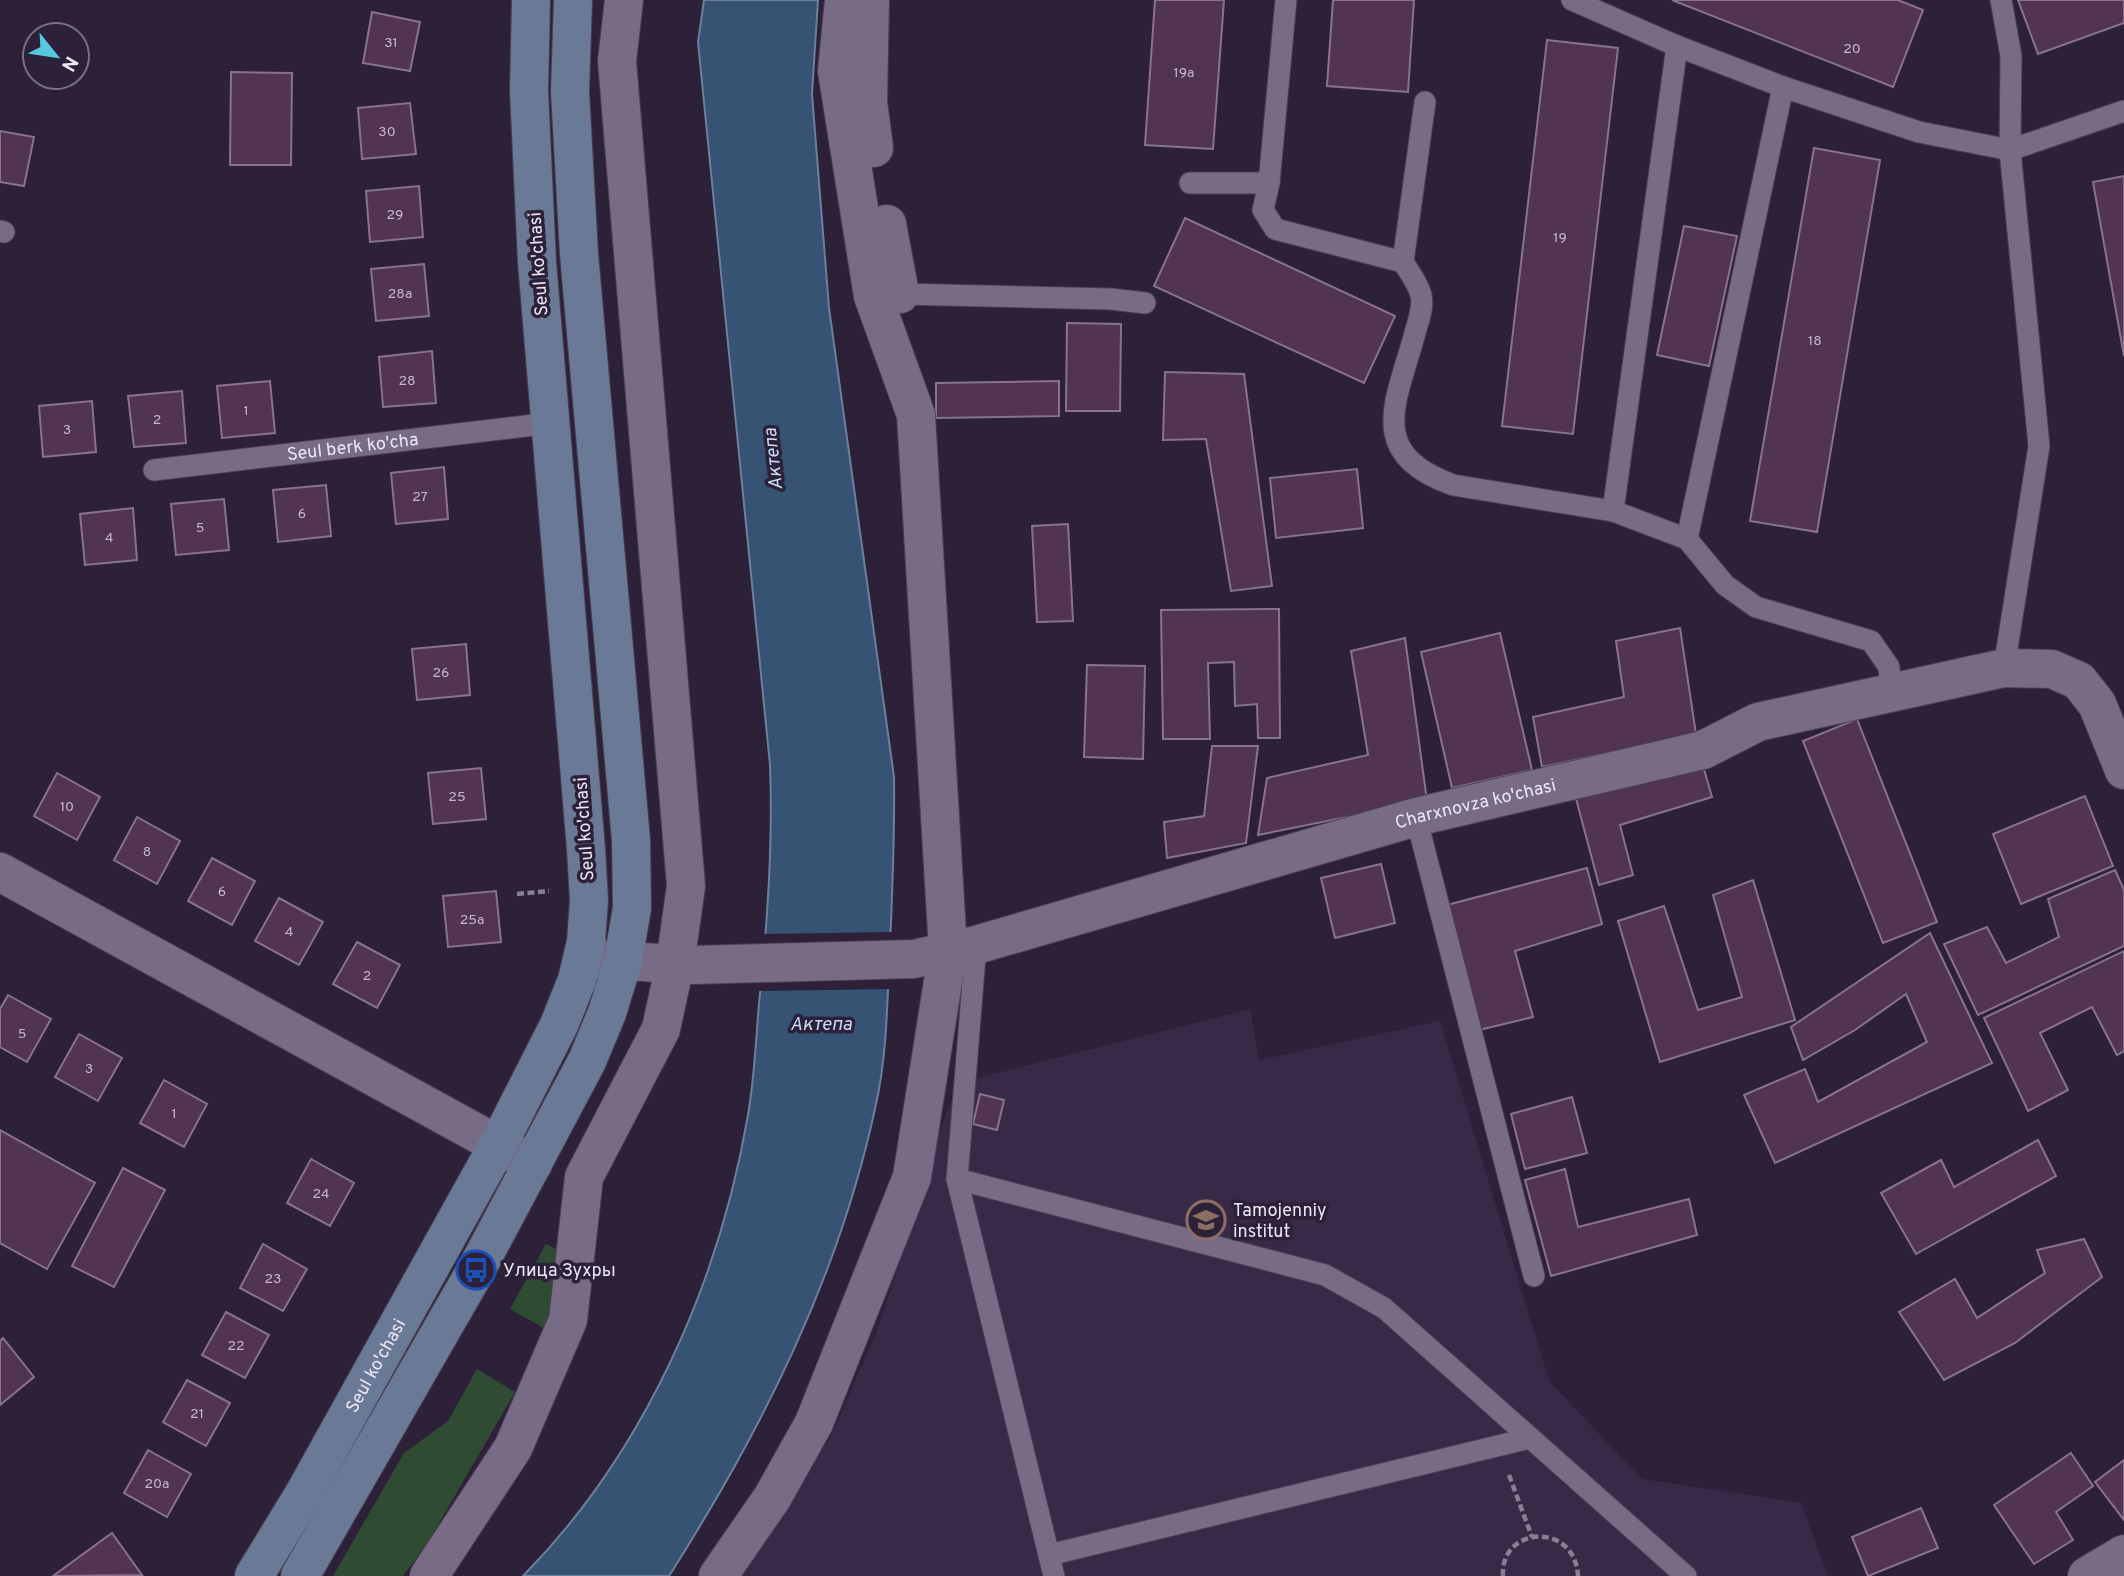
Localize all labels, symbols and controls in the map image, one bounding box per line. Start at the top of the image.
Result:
north arrow [21,21,91,91]
house number: 31 [384,35,398,52]
house number: 20 [1843,41,1861,58]
text: N [55,52,83,75]
house number: 19а [1174,65,1194,82]
house number: 30 [378,124,396,141]
house number: 29 [387,207,403,224]
street label: Seul ko'chasi [524,211,555,316]
house number: 19 [1553,230,1567,247]
house number: 28a [388,286,412,303]
house number: 18 [1808,333,1822,350]
house number: 28 [398,373,416,390]
house number: 1 [243,403,249,420]
house number: 2 [153,412,161,429]
house number: 3 [63,422,71,439]
water label: Актепа [759,426,789,491]
street label: Seul berk ko'cha [286,429,420,467]
house number: 27 [412,489,428,506]
house number: 6 [298,506,306,523]
house number: 5 [196,520,204,537]
house number: 4 [105,530,113,547]
house number: 26 [433,665,449,682]
street label: Charxnovza ko'chasi [1393,775,1559,835]
street label: Seul ko'chasi [570,776,601,881]
house number: 25 [448,789,466,806]
house number: 10 [60,799,74,816]
house number: 8 [143,844,151,861]
house number: 6 [218,884,226,901]
house number: 25a [460,912,484,929]
house number: 4 [285,924,293,941]
house number: 2 [363,968,371,985]
water label: Актепа [790,1013,852,1037]
house number: 5 [18,1026,26,1043]
house number: 3 [85,1061,93,1078]
house number: 1 [171,1106,177,1123]
house number: 24 [312,1186,330,1203]
school or university icon: Tamojenniy institut [1185,1199,1227,1241]
place label: Tamojenniy institut [1233,1200,1327,1244]
bus stop icon: Улица Зухры [455,1249,497,1291]
place label: Улица Зухры [503,1260,616,1283]
house number: 23 [265,1271,282,1288]
street label: Seul ko'chasi [341,1315,412,1417]
house number: 22 [227,1338,245,1355]
house number: 21 [190,1406,204,1423]
house number: 20a [145,1476,169,1493]

